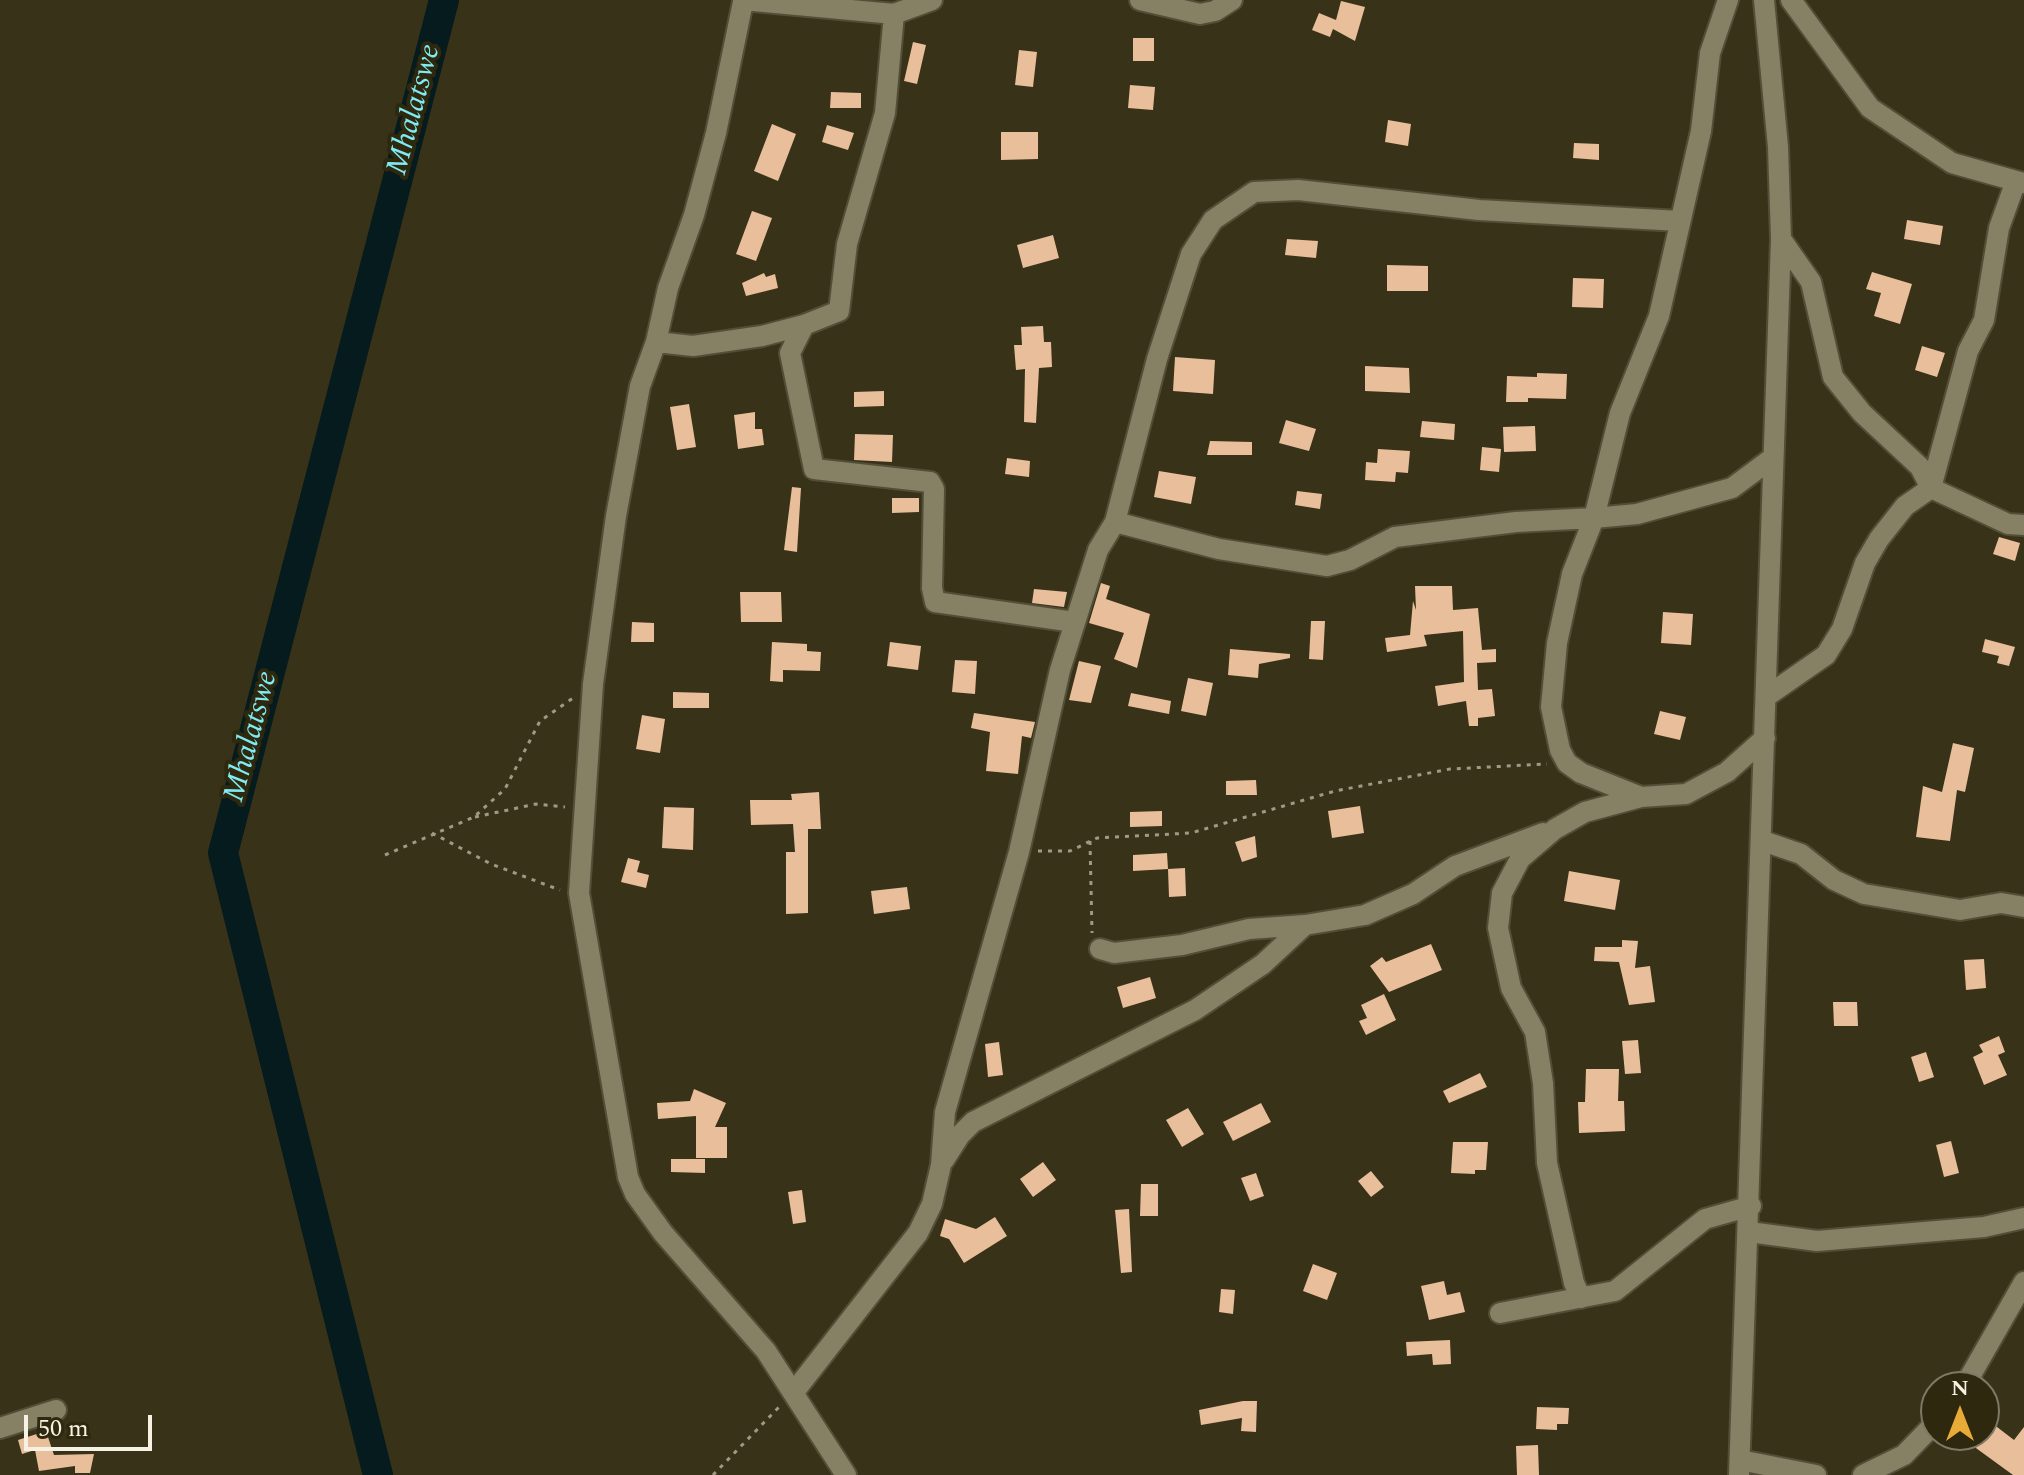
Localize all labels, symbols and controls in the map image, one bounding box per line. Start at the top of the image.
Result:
water label: Mhalatswe [381,41,451,179]
water label: Mhalatswe [218,668,288,806]
north arrow [1920,1371,2000,1451]
text: N [1951,1372,1969,1405]
scale bar [28,1399,156,1449]
text: 50 m [38,1411,89,1447]

